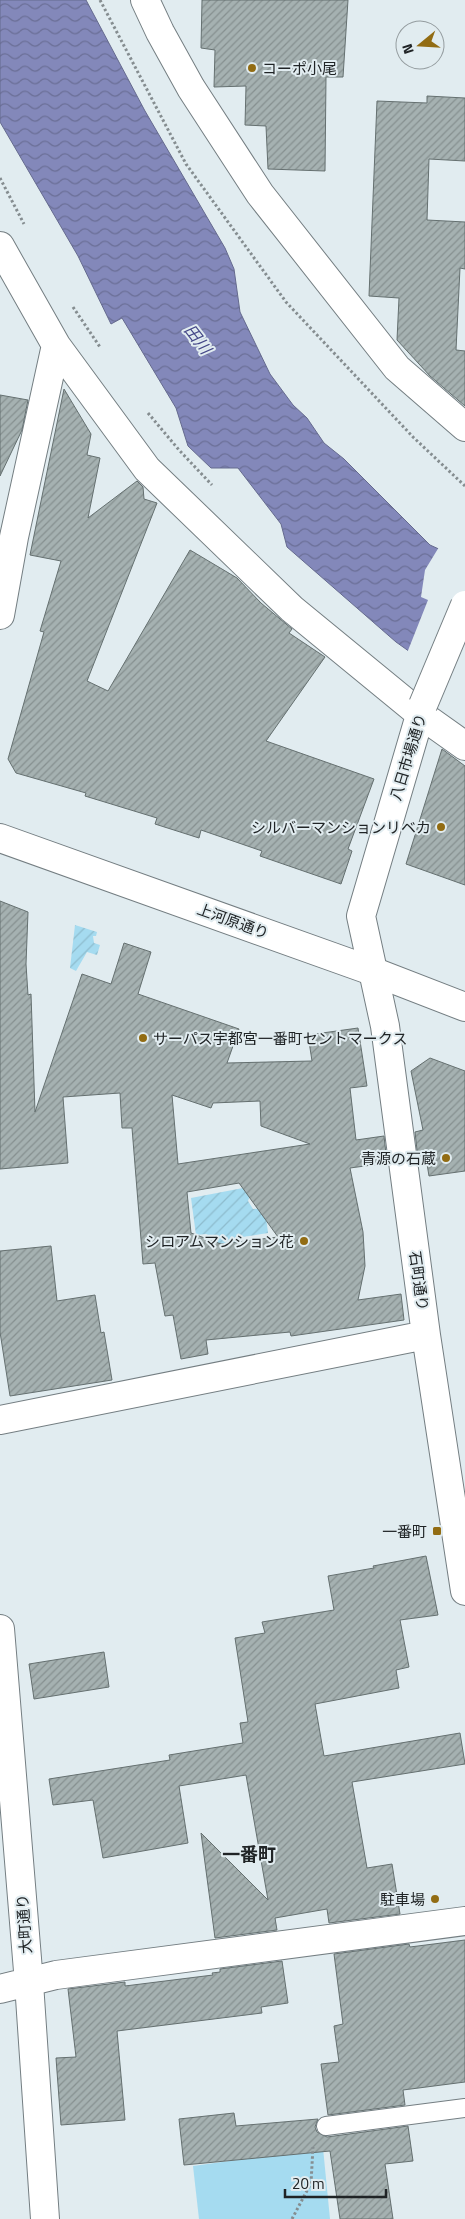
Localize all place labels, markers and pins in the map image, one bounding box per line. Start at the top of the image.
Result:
place label: コーポ小尾 [262,57,337,80]
marker: コーポ小尾 [246,62,258,74]
place label: シルバーマンションリベカ [251,816,431,839]
marker: シルバーマンションリベカ [435,821,447,833]
place label: サーパス宇都宮一番町セントマークス [153,1027,407,1050]
marker: サーパス宇都宮一番町セントマークス [137,1032,149,1044]
place label: 青源の石蔵 [361,1147,436,1170]
marker: 青源の石蔵 [440,1152,452,1164]
place label: シロアムマンション花 [145,1230,294,1253]
marker: シロアムマンション花 [298,1235,310,1247]
place label: 一番町 [382,1520,427,1543]
marker: 一番町 [431,1525,443,1537]
place label: 駐車場 [380,1888,425,1911]
marker: 駐車場 [429,1893,441,1905]

